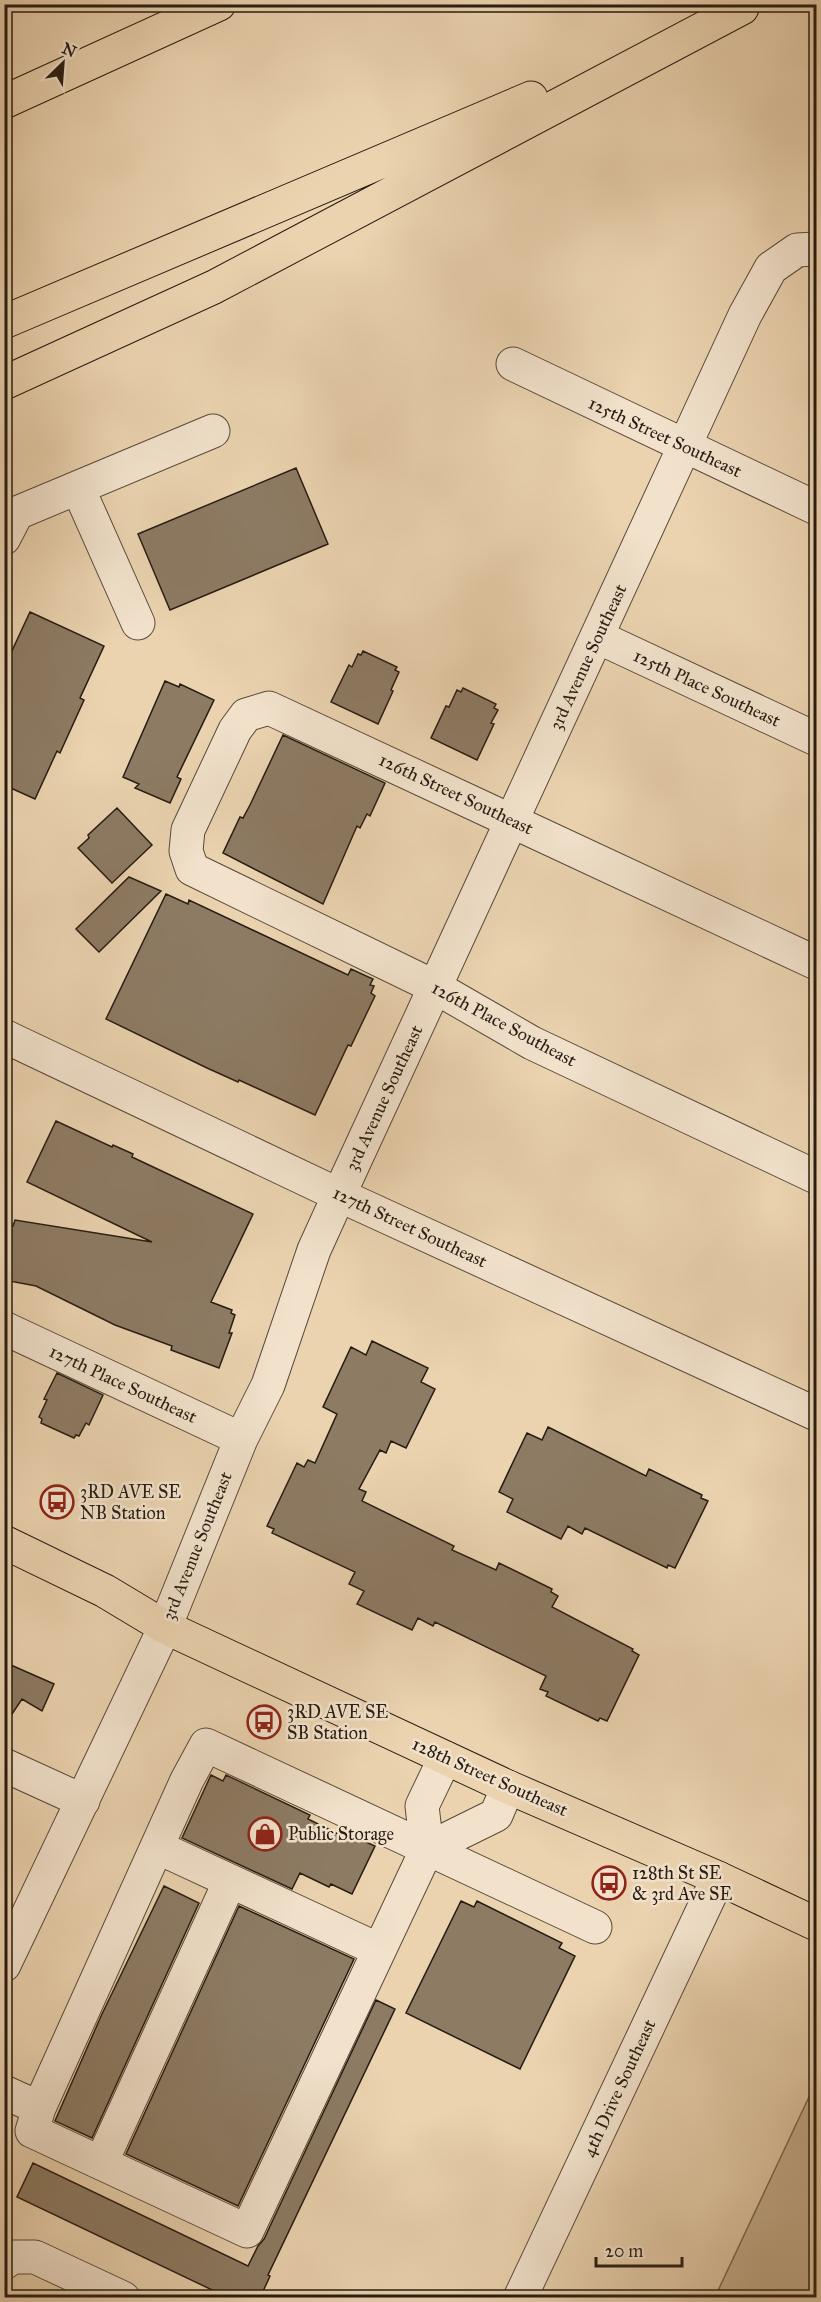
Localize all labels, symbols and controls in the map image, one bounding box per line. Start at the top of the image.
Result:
north arrow [33,33,93,93]
text: N [59,38,80,62]
street label: 125th Street Southeast [585,392,746,482]
street label: 3rd Avenue Southeast [545,580,632,733]
street label: 125th Place Southeast [630,644,785,732]
street label: 126th Street Southeast [375,749,537,840]
street label: 126th Place Southeast [428,977,581,1072]
street label: 3rd Avenue Southeast [341,1021,428,1174]
street label: 127th Street Southeast [329,1182,491,1273]
street label: 127th Place Southeast [46,1340,201,1428]
street label: 3rd Avenue Southeast [157,1468,237,1623]
place label: 3RD AVE SE NB Station [80,1481,181,1524]
bus stop icon: 3RD AVE SE NB Station [39,1484,75,1520]
place label: 3RD AVE SE SB Station [287,1701,388,1744]
bus stop icon: 3RD AVE SE SB Station [246,1704,282,1740]
street label: 128th Street Southeast [409,1733,572,1821]
shop icon: Public Storage [247,1816,283,1852]
place label: Public Storage [288,1823,394,1846]
place label: 128th St SE & 3rd Ave SE [632,1862,732,1905]
bus stop icon: 128th St SE & 3rd Ave SE [591,1865,627,1901]
street label: 4th Drive Southeast [577,2015,661,2160]
scale bar [596,2230,682,2268]
text: 20 m [605,2240,643,2262]

